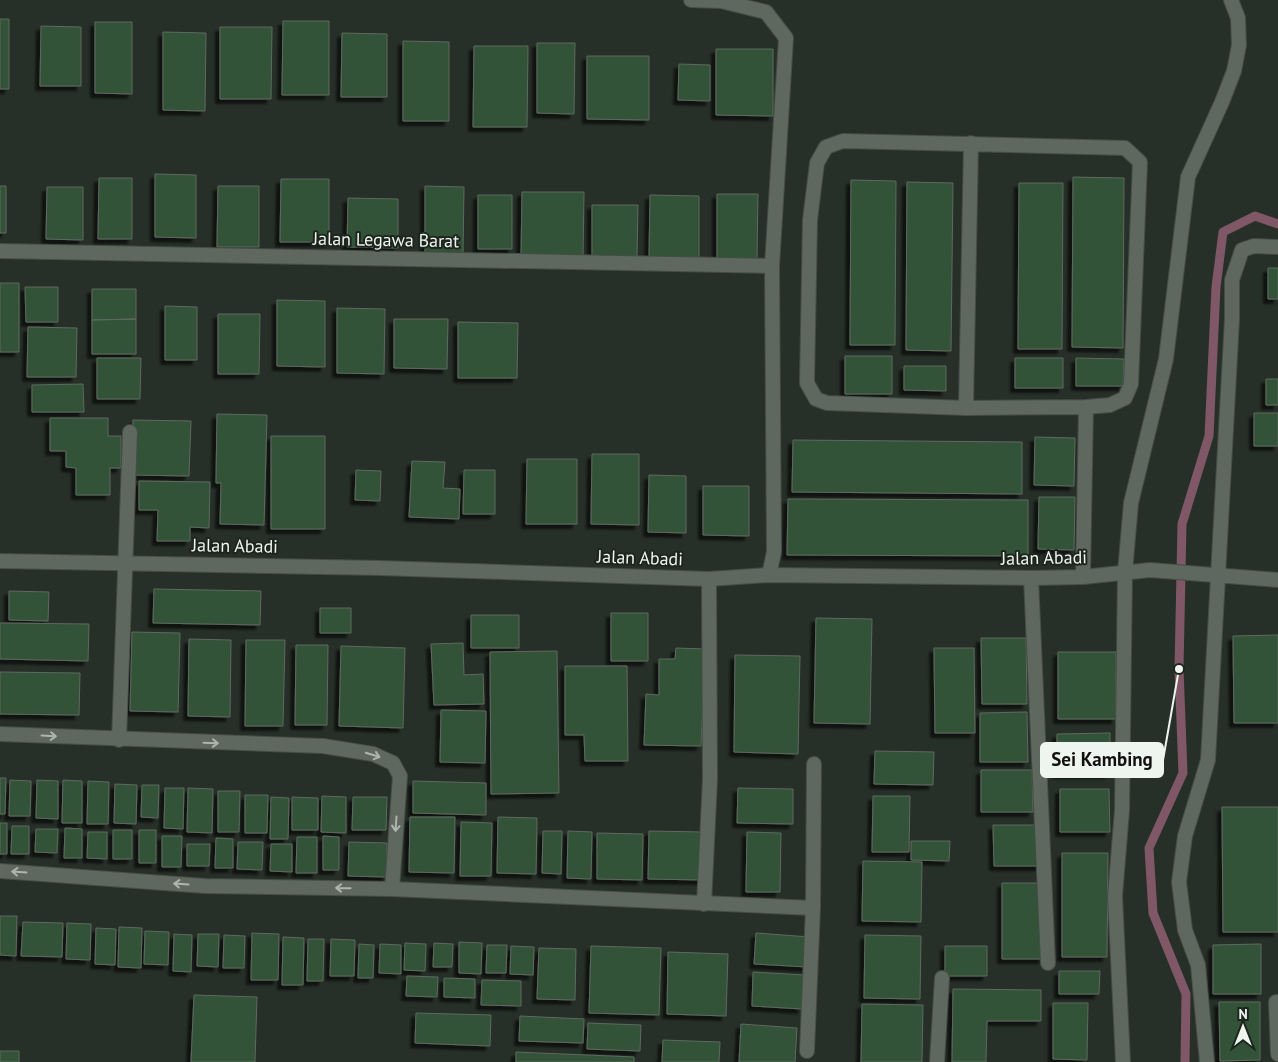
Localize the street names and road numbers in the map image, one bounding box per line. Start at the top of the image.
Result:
street label: Jalan Legawa Barat [312,227,459,252]
street label: Jalan Abadi [191,533,278,558]
street label: Jalan Abadi [596,544,683,570]
street label: Jalan Abadi [1000,545,1087,570]

